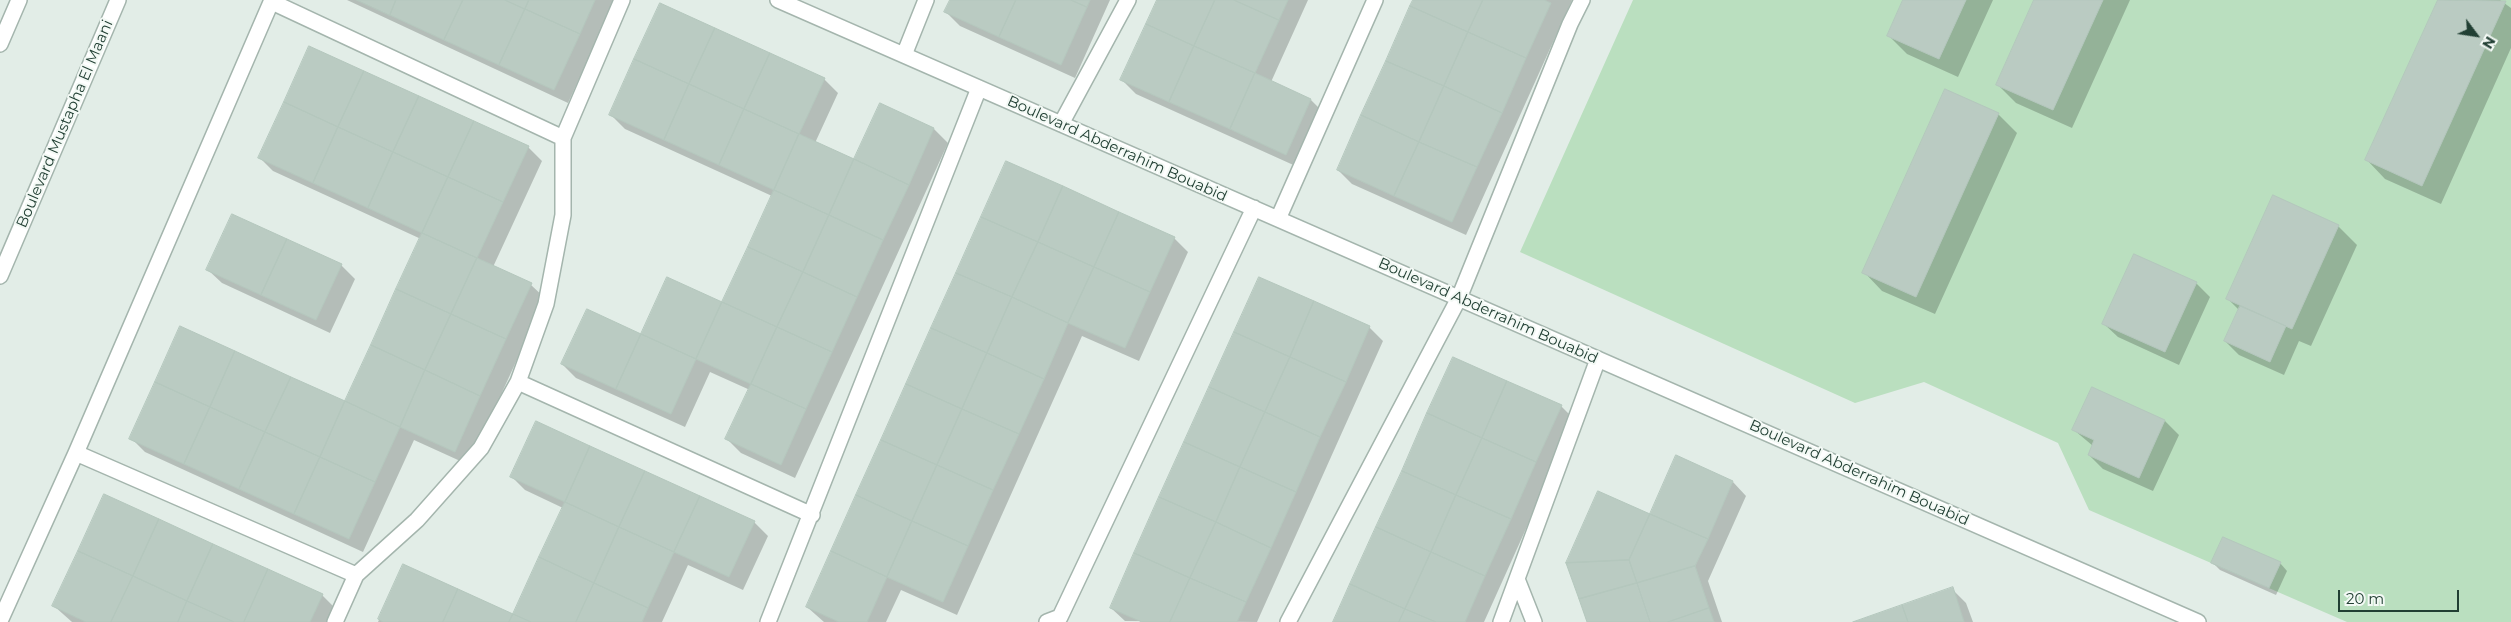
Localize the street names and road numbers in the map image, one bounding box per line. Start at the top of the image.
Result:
street label: Boulevard Mustapha El Maani [13,17,117,231]
street label: Boulevard Abderrahim Bouabid [1004,92,1230,206]
street label: Boulevard Abderrahim Bouabid [1375,254,1601,368]
street label: Boulevard Abderrahim Bouabid [1746,416,1972,530]

